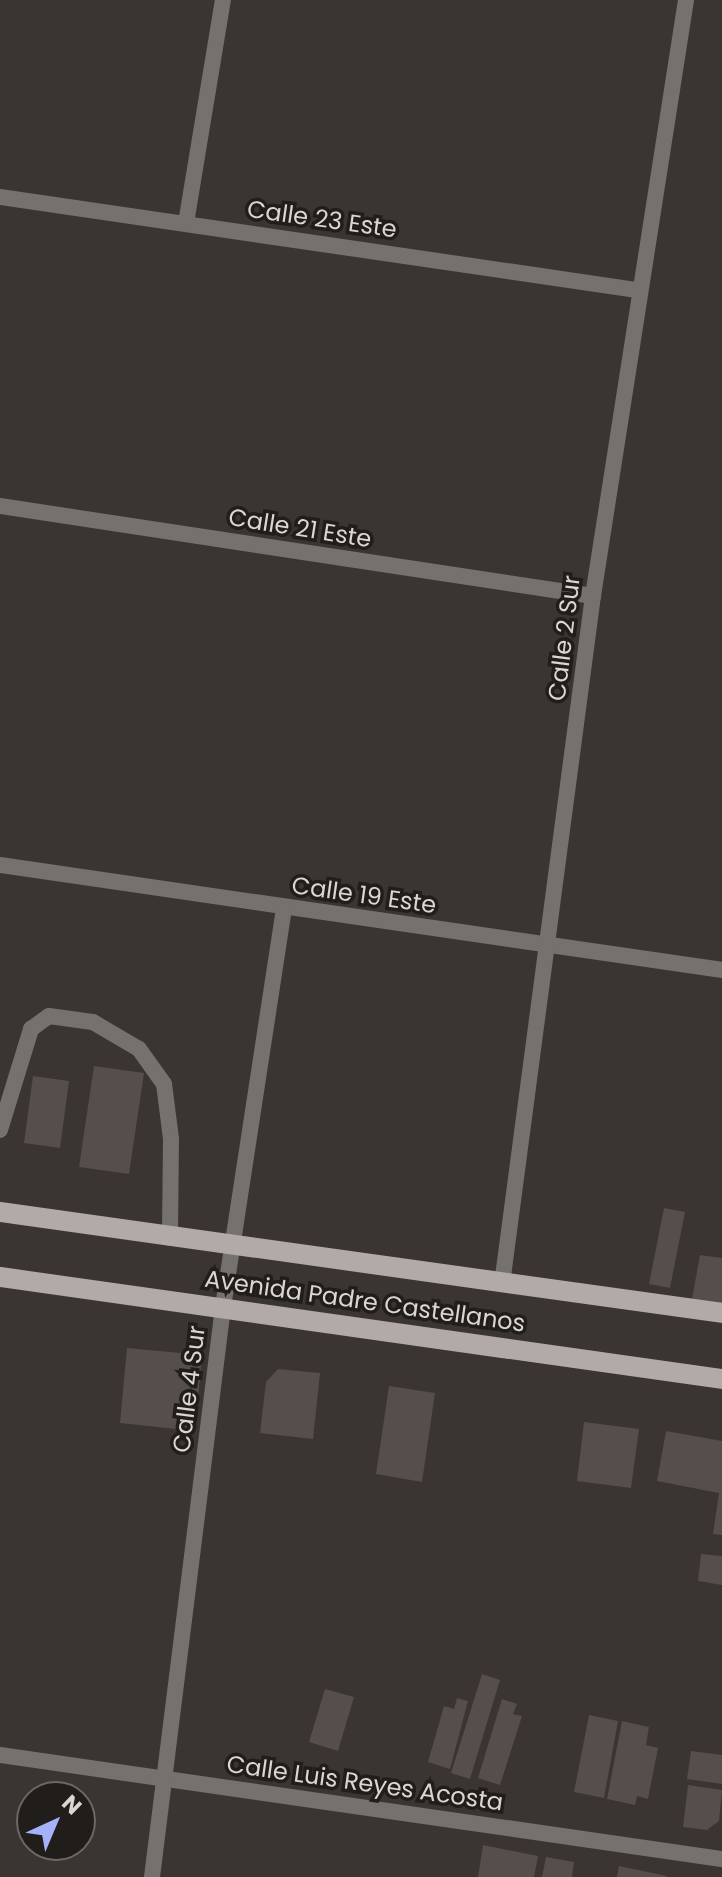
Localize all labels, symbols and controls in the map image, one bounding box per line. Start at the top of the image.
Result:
street label: Calle 23 Este [245,194,399,244]
street label: Calle 21 Este [227,502,373,554]
street label: Calle 2 Sur [542,573,586,703]
street label: Calle 19 Este [290,871,438,919]
street label: Avenida Padre Castellanos [203,1264,527,1338]
street label: Calle 4 Sur [167,1324,211,1454]
street label: Calle Luis Reyes Acosta [225,1749,505,1817]
north arrow [16,1781,96,1861]
text: N [55,1788,88,1822]

